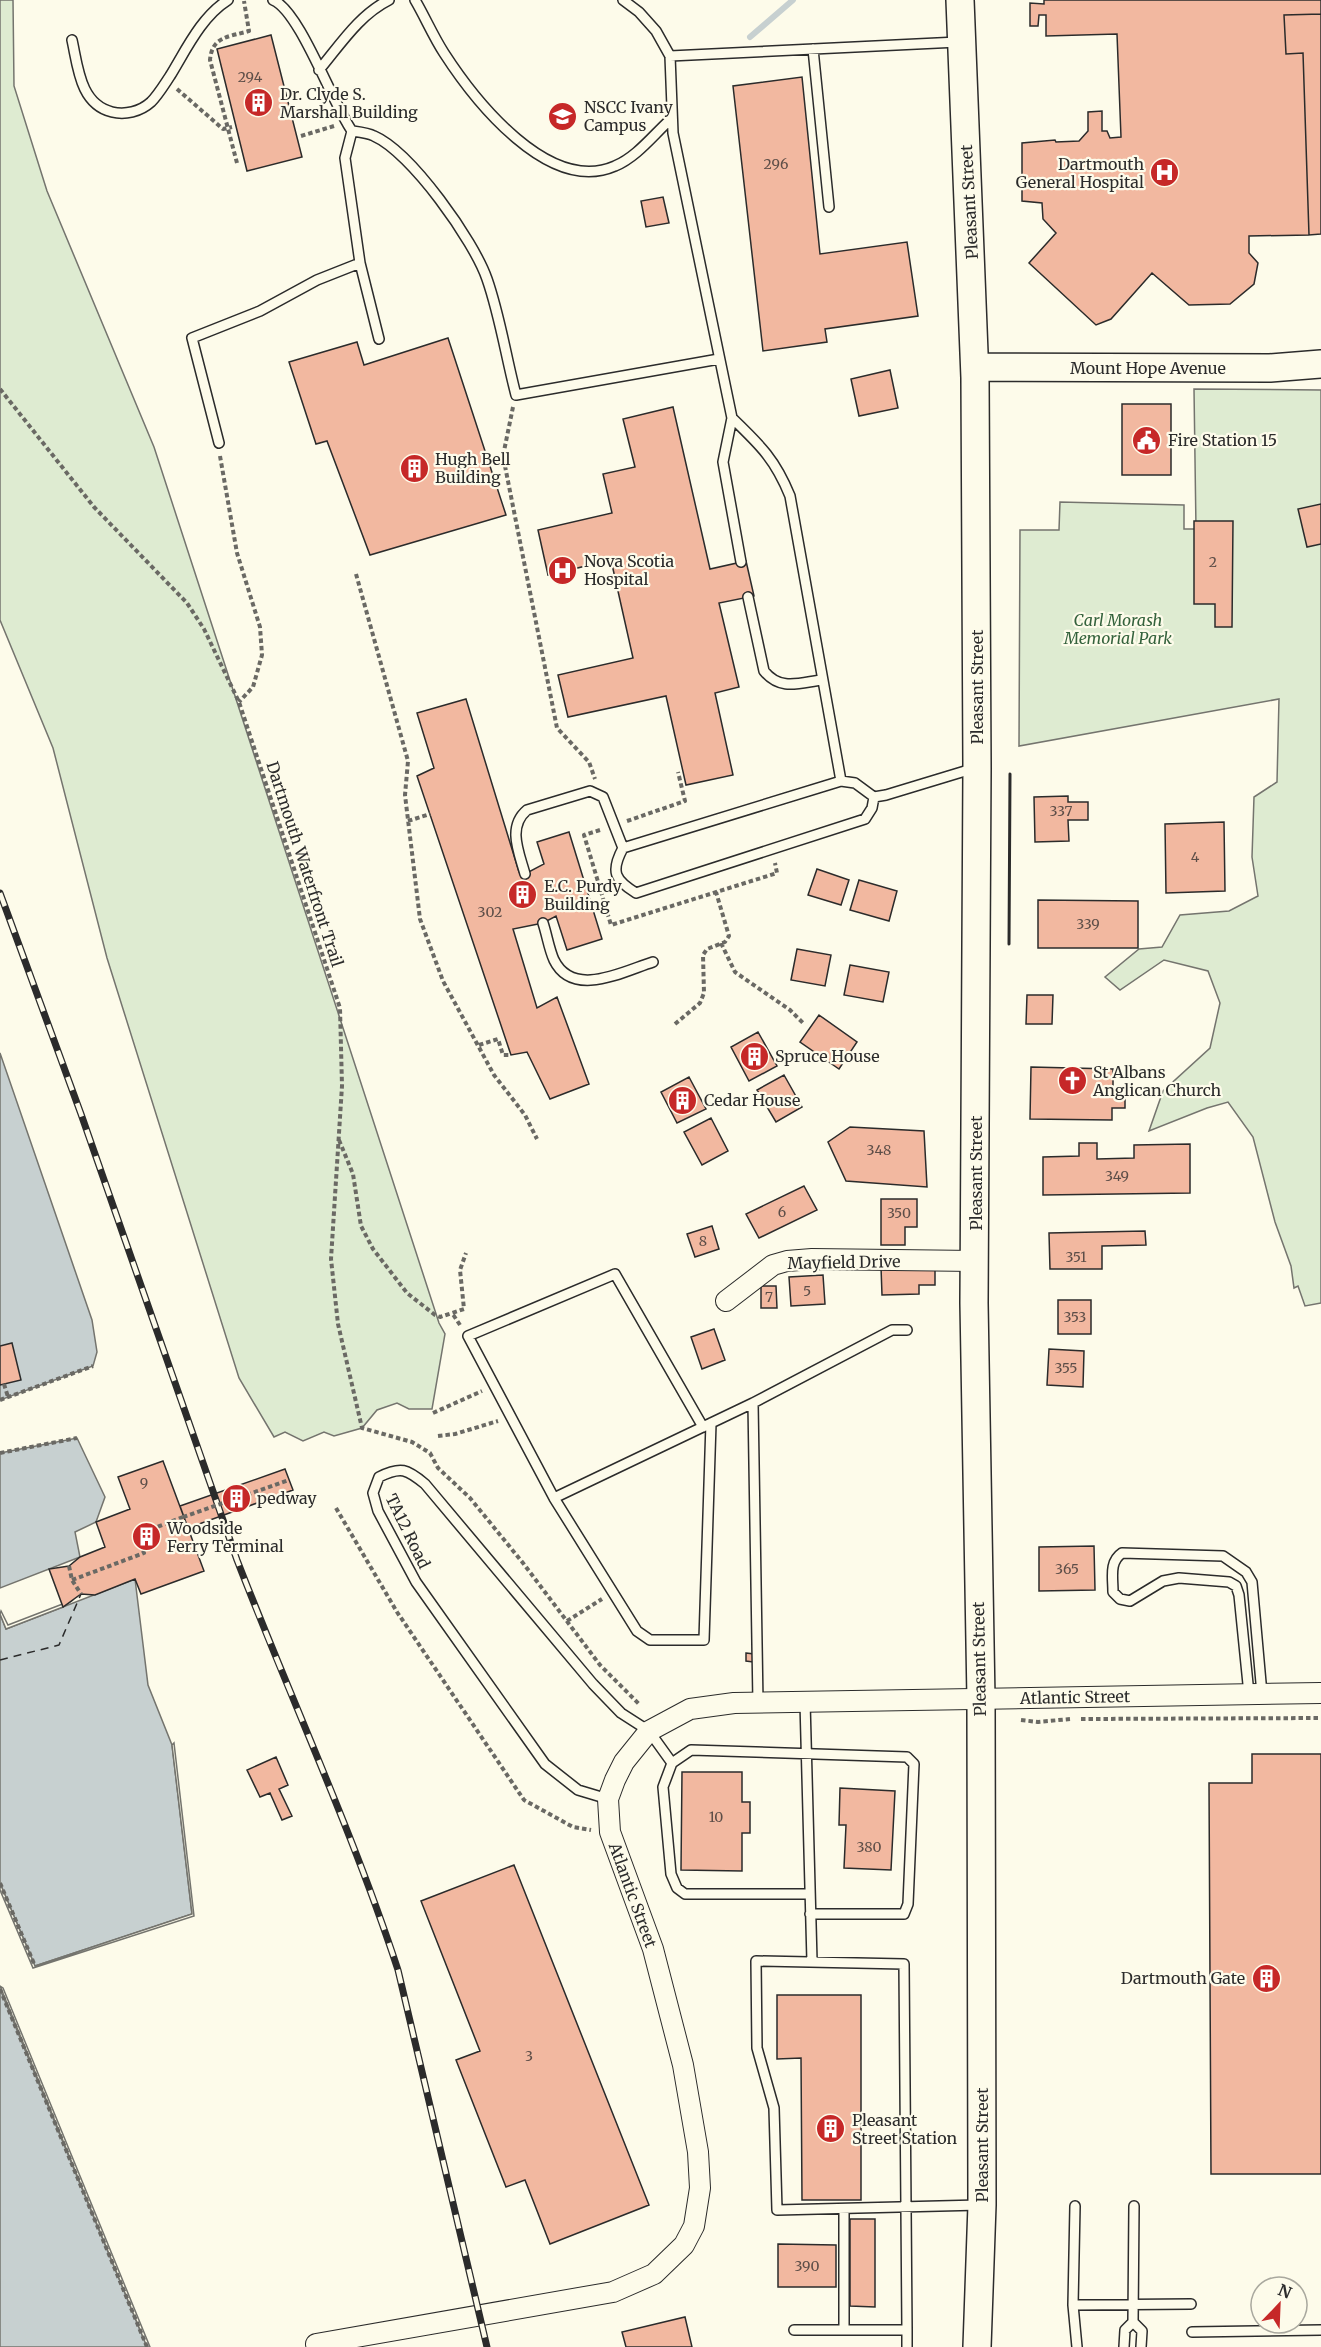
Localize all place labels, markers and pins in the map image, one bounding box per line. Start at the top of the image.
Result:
place label: Dr. Clyde S. Marshall Building [280,84,418,122]
building icon: Dr. Clyde S. Marshall Building [243,87,275,119]
place label: NSCC Ivany Campus [584,97,673,135]
school or university icon: NSCC Ivany Campus [547,100,579,132]
place label: Dartmouth General Hospital [1016,154,1144,192]
hospital icon: Dartmouth General Hospital [1149,157,1181,189]
public building icon: Fire Station 15 [1131,424,1163,456]
place label: Fire Station 15 [1168,430,1277,450]
place label: Hugh Bell Building [435,449,511,487]
building icon: Hugh Bell Building [398,452,430,484]
place label: Nova Scotia Hospital [584,551,674,589]
hospital icon: Nova Scotia Hospital [547,554,579,586]
place label: E.C. Purdy Building [544,876,622,914]
building icon: E.C. Purdy Building [507,879,539,911]
building icon: Spruce House [738,1040,770,1072]
place label: Spruce House [775,1046,880,1066]
place label: St Albans Anglican Church [1092,1062,1222,1100]
church icon: St Albans Anglican Church [1056,1065,1088,1097]
building icon: Cedar House [667,1084,699,1116]
place label: Cedar House [704,1090,800,1110]
building icon: pedway [220,1482,252,1514]
place label: pedway [257,1488,317,1508]
place label: Woodside Ferry Terminal [166,1518,284,1556]
building icon: Woodside Ferry Terminal [130,1521,162,1553]
building icon: Dartmouth Gate [1250,1962,1282,1994]
place label: Dartmouth Gate [1121,1968,1245,1988]
place label: Pleasant Street Station [852,2110,958,2148]
building icon: Pleasant Street Station [815,2113,847,2145]

